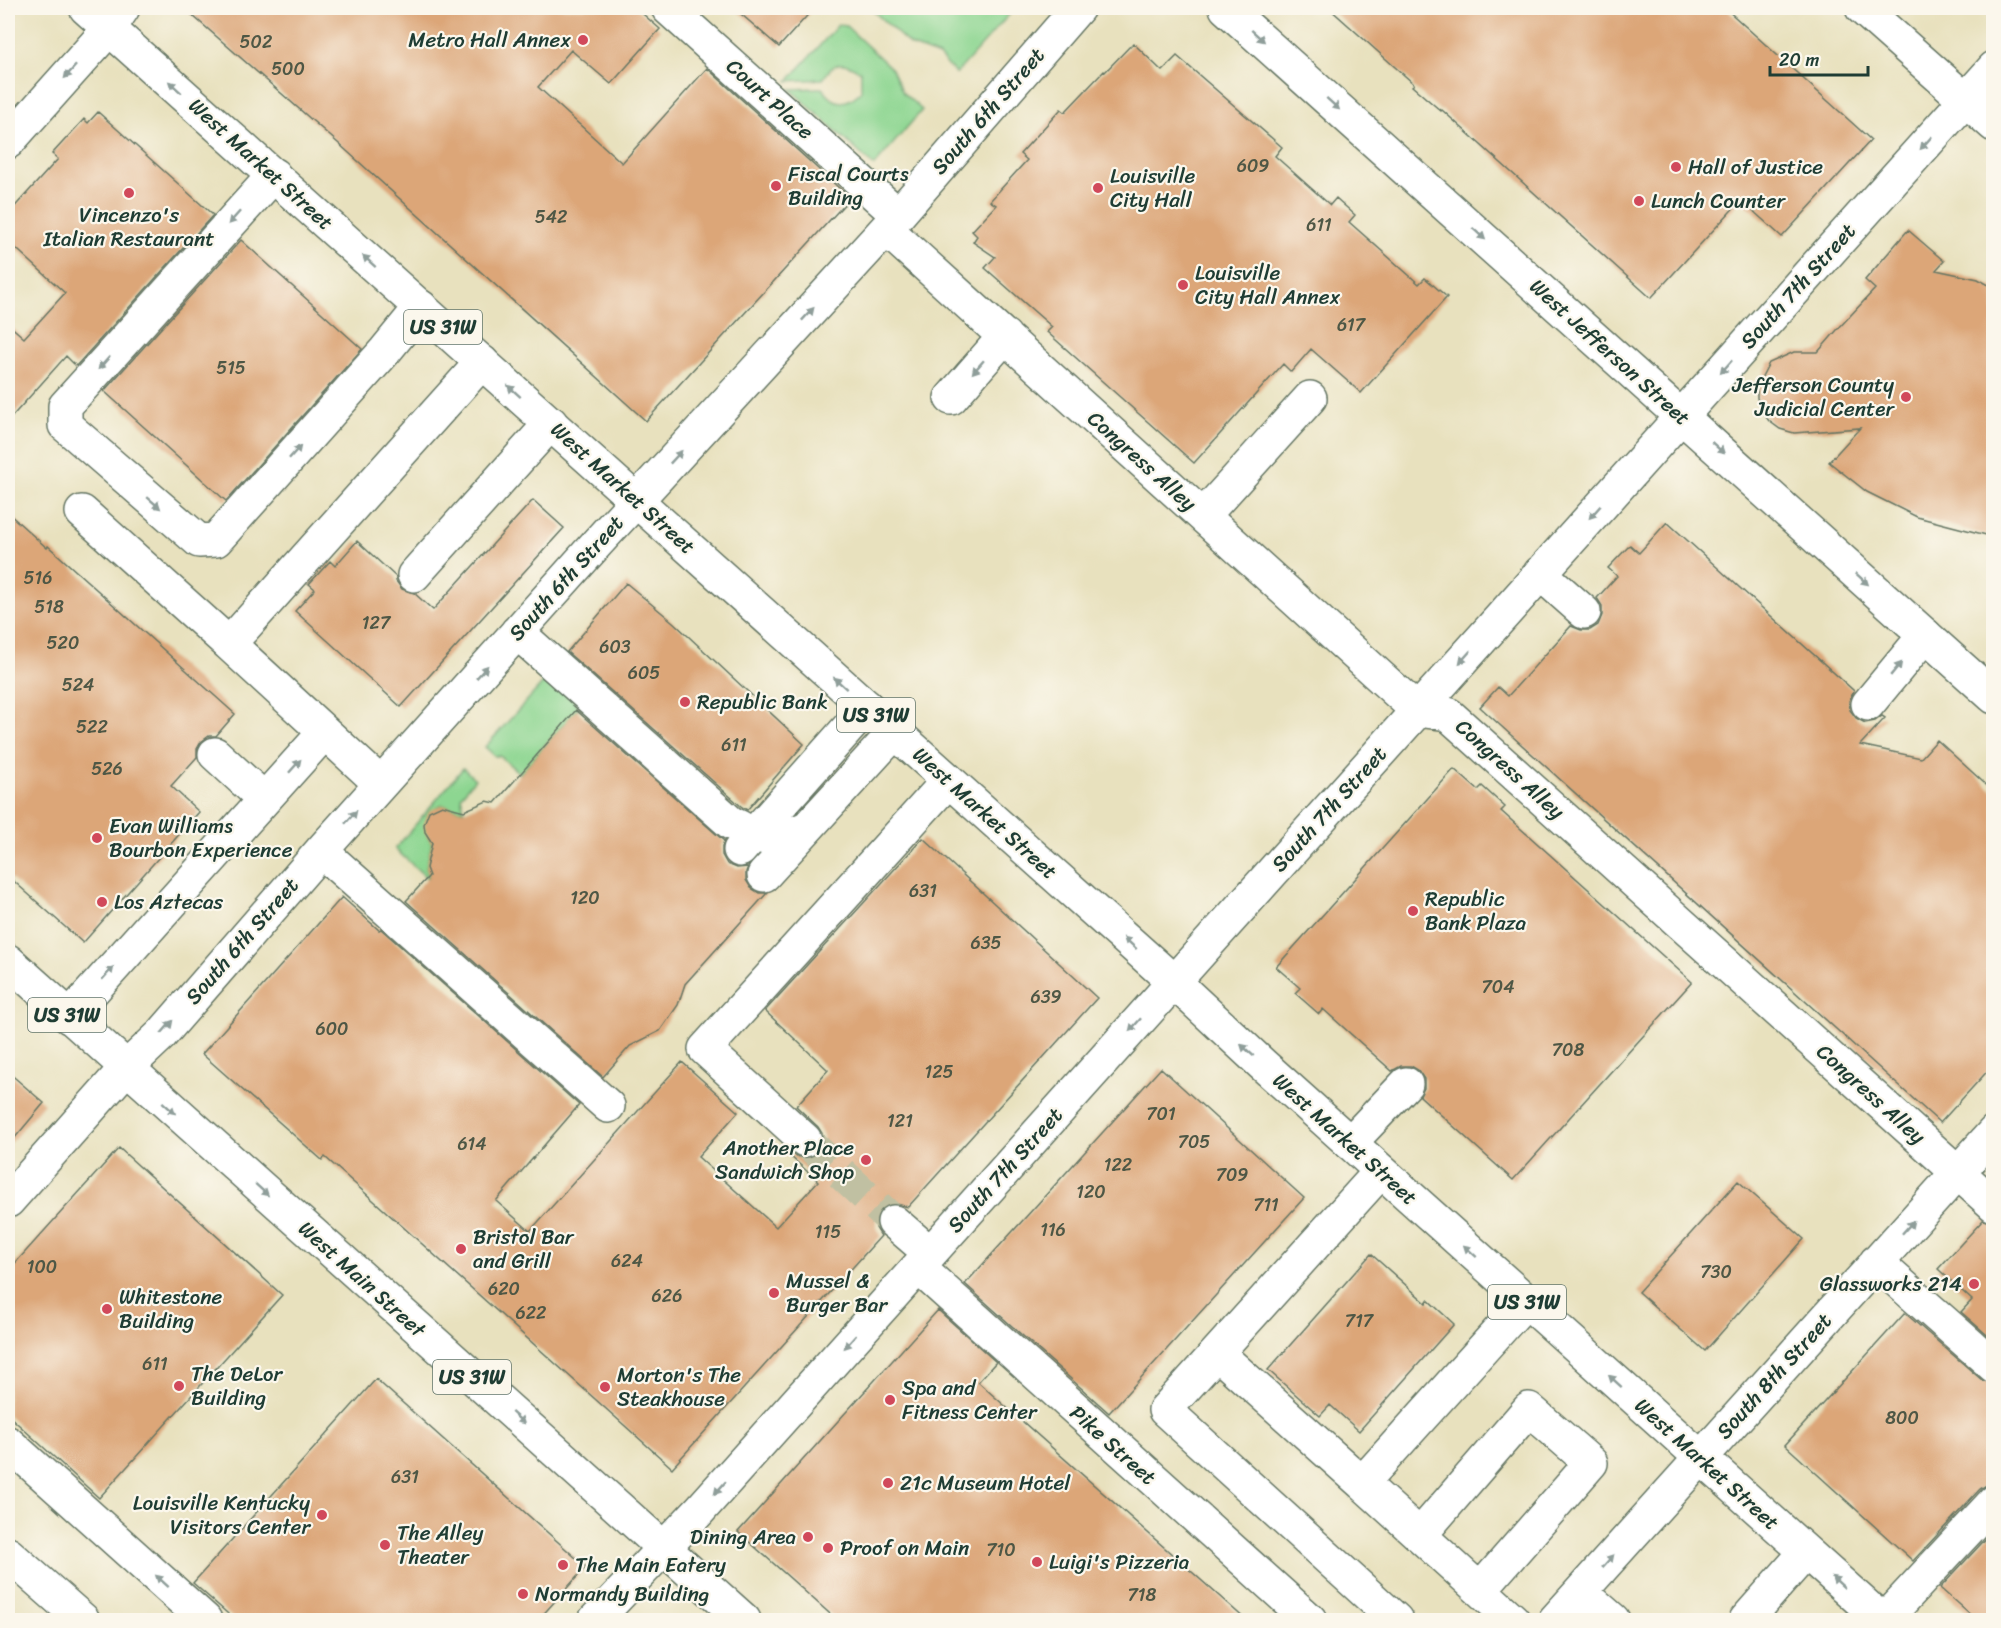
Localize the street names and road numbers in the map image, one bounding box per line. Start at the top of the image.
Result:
street label: South 6th Street [921,38,1055,184]
street label: Court Place [717,49,823,150]
street label: West Market Street [179,88,343,240]
street label: South 7th Street [1731,214,1865,358]
street label: West Jefferson Street [1520,269,1700,435]
road number: US 31W [404,310,482,344]
street label: Congress Alley [1078,401,1206,521]
street label: West Market Street [541,412,705,564]
street label: South 6th Street [499,506,633,650]
road number: US 31W [837,698,915,732]
street label: Congress Alley [1446,709,1574,829]
street label: West Market Street [903,737,1067,889]
street label: South 7th Street [1262,737,1396,881]
street label: South 6th Street [175,868,309,1014]
road number: US 31W [28,998,106,1032]
street label: Congress Alley [1807,1034,1935,1154]
street label: West Market Street [1263,1063,1427,1215]
street label: South 7th Street [938,1098,1072,1242]
street label: West Main Street [289,1211,436,1348]
road number: US 31W [1488,1285,1566,1319]
street label: South 8th Street [1706,1304,1842,1448]
road number: US 31W [433,1360,511,1394]
street label: West Market Street [1625,1388,1789,1540]
street label: Pike Street [1061,1395,1165,1495]

